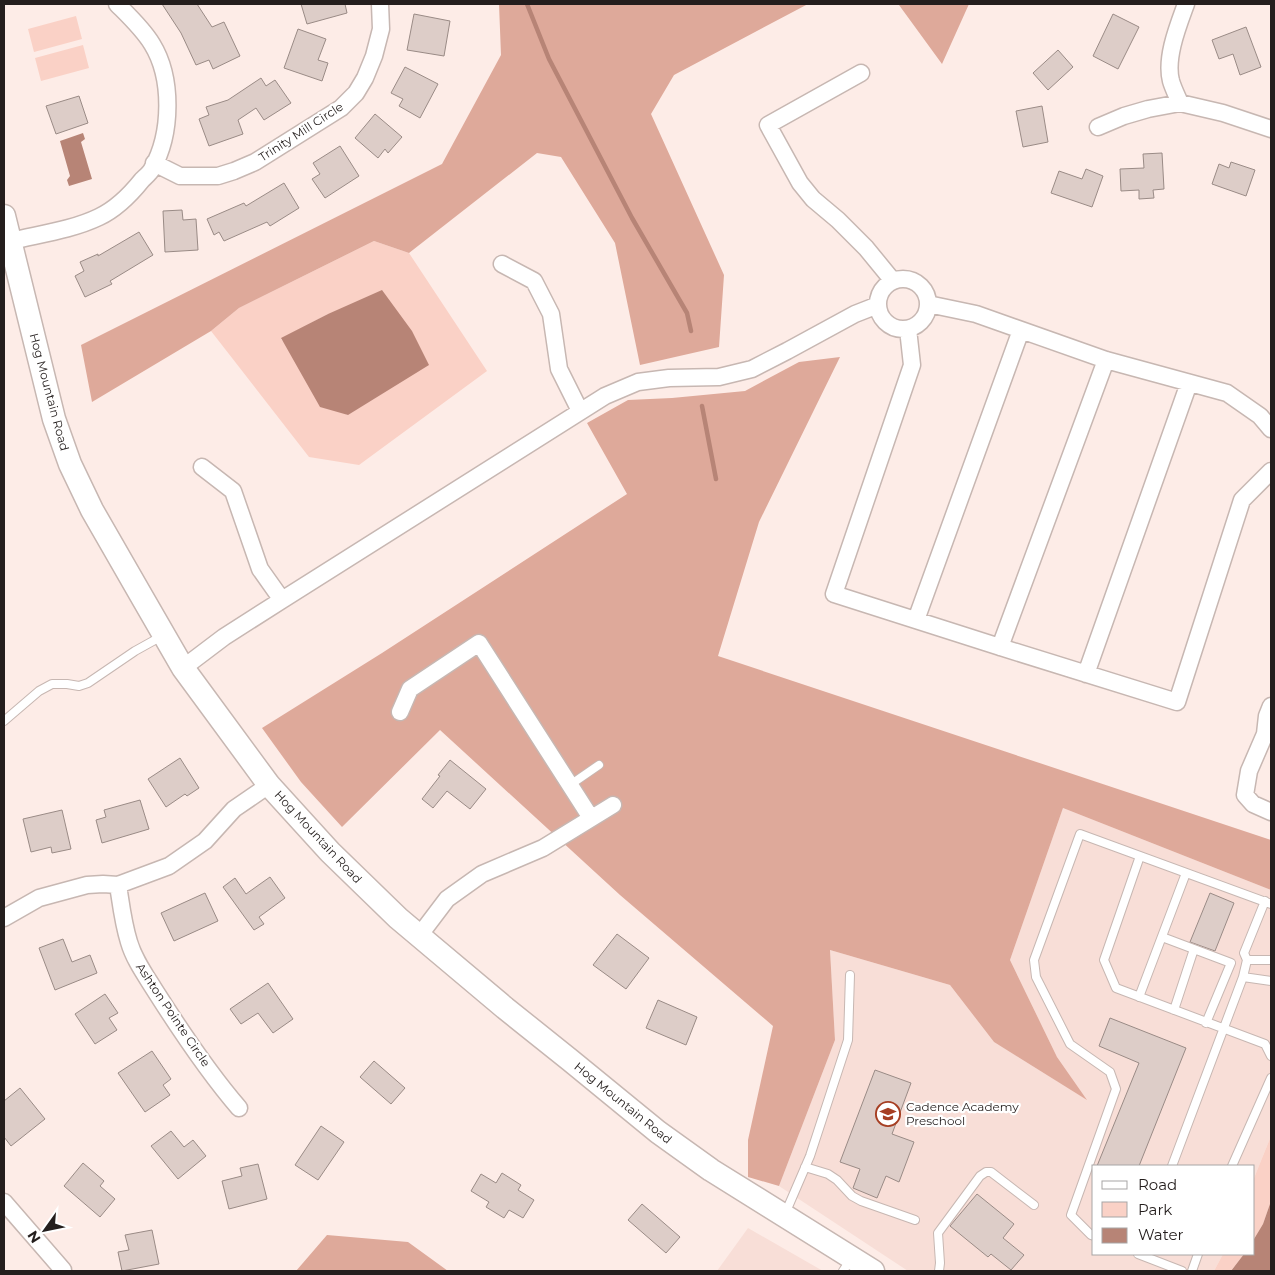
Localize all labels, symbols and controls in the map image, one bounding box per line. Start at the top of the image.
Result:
street label: Trinity Mill Circle [256,99,346,165]
street label: Hog Mountain Road [27,331,72,452]
street label: Hog Mountain Road [271,787,365,886]
street label: Ashton Pointe Circle [133,960,214,1069]
street label: Hog Mountain Road [571,1059,675,1147]
place label: Cadence Academy Preschool [906,1099,1019,1128]
school or university icon: Cadence Academy Preschool [875,1101,901,1127]
legend [1092,1165,1255,1255]
text: Road [1138,1175,1177,1194]
text: Park [1138,1200,1172,1219]
north arrow [20,1205,70,1255]
text: Water [1138,1225,1184,1244]
text: N [23,1227,45,1247]

